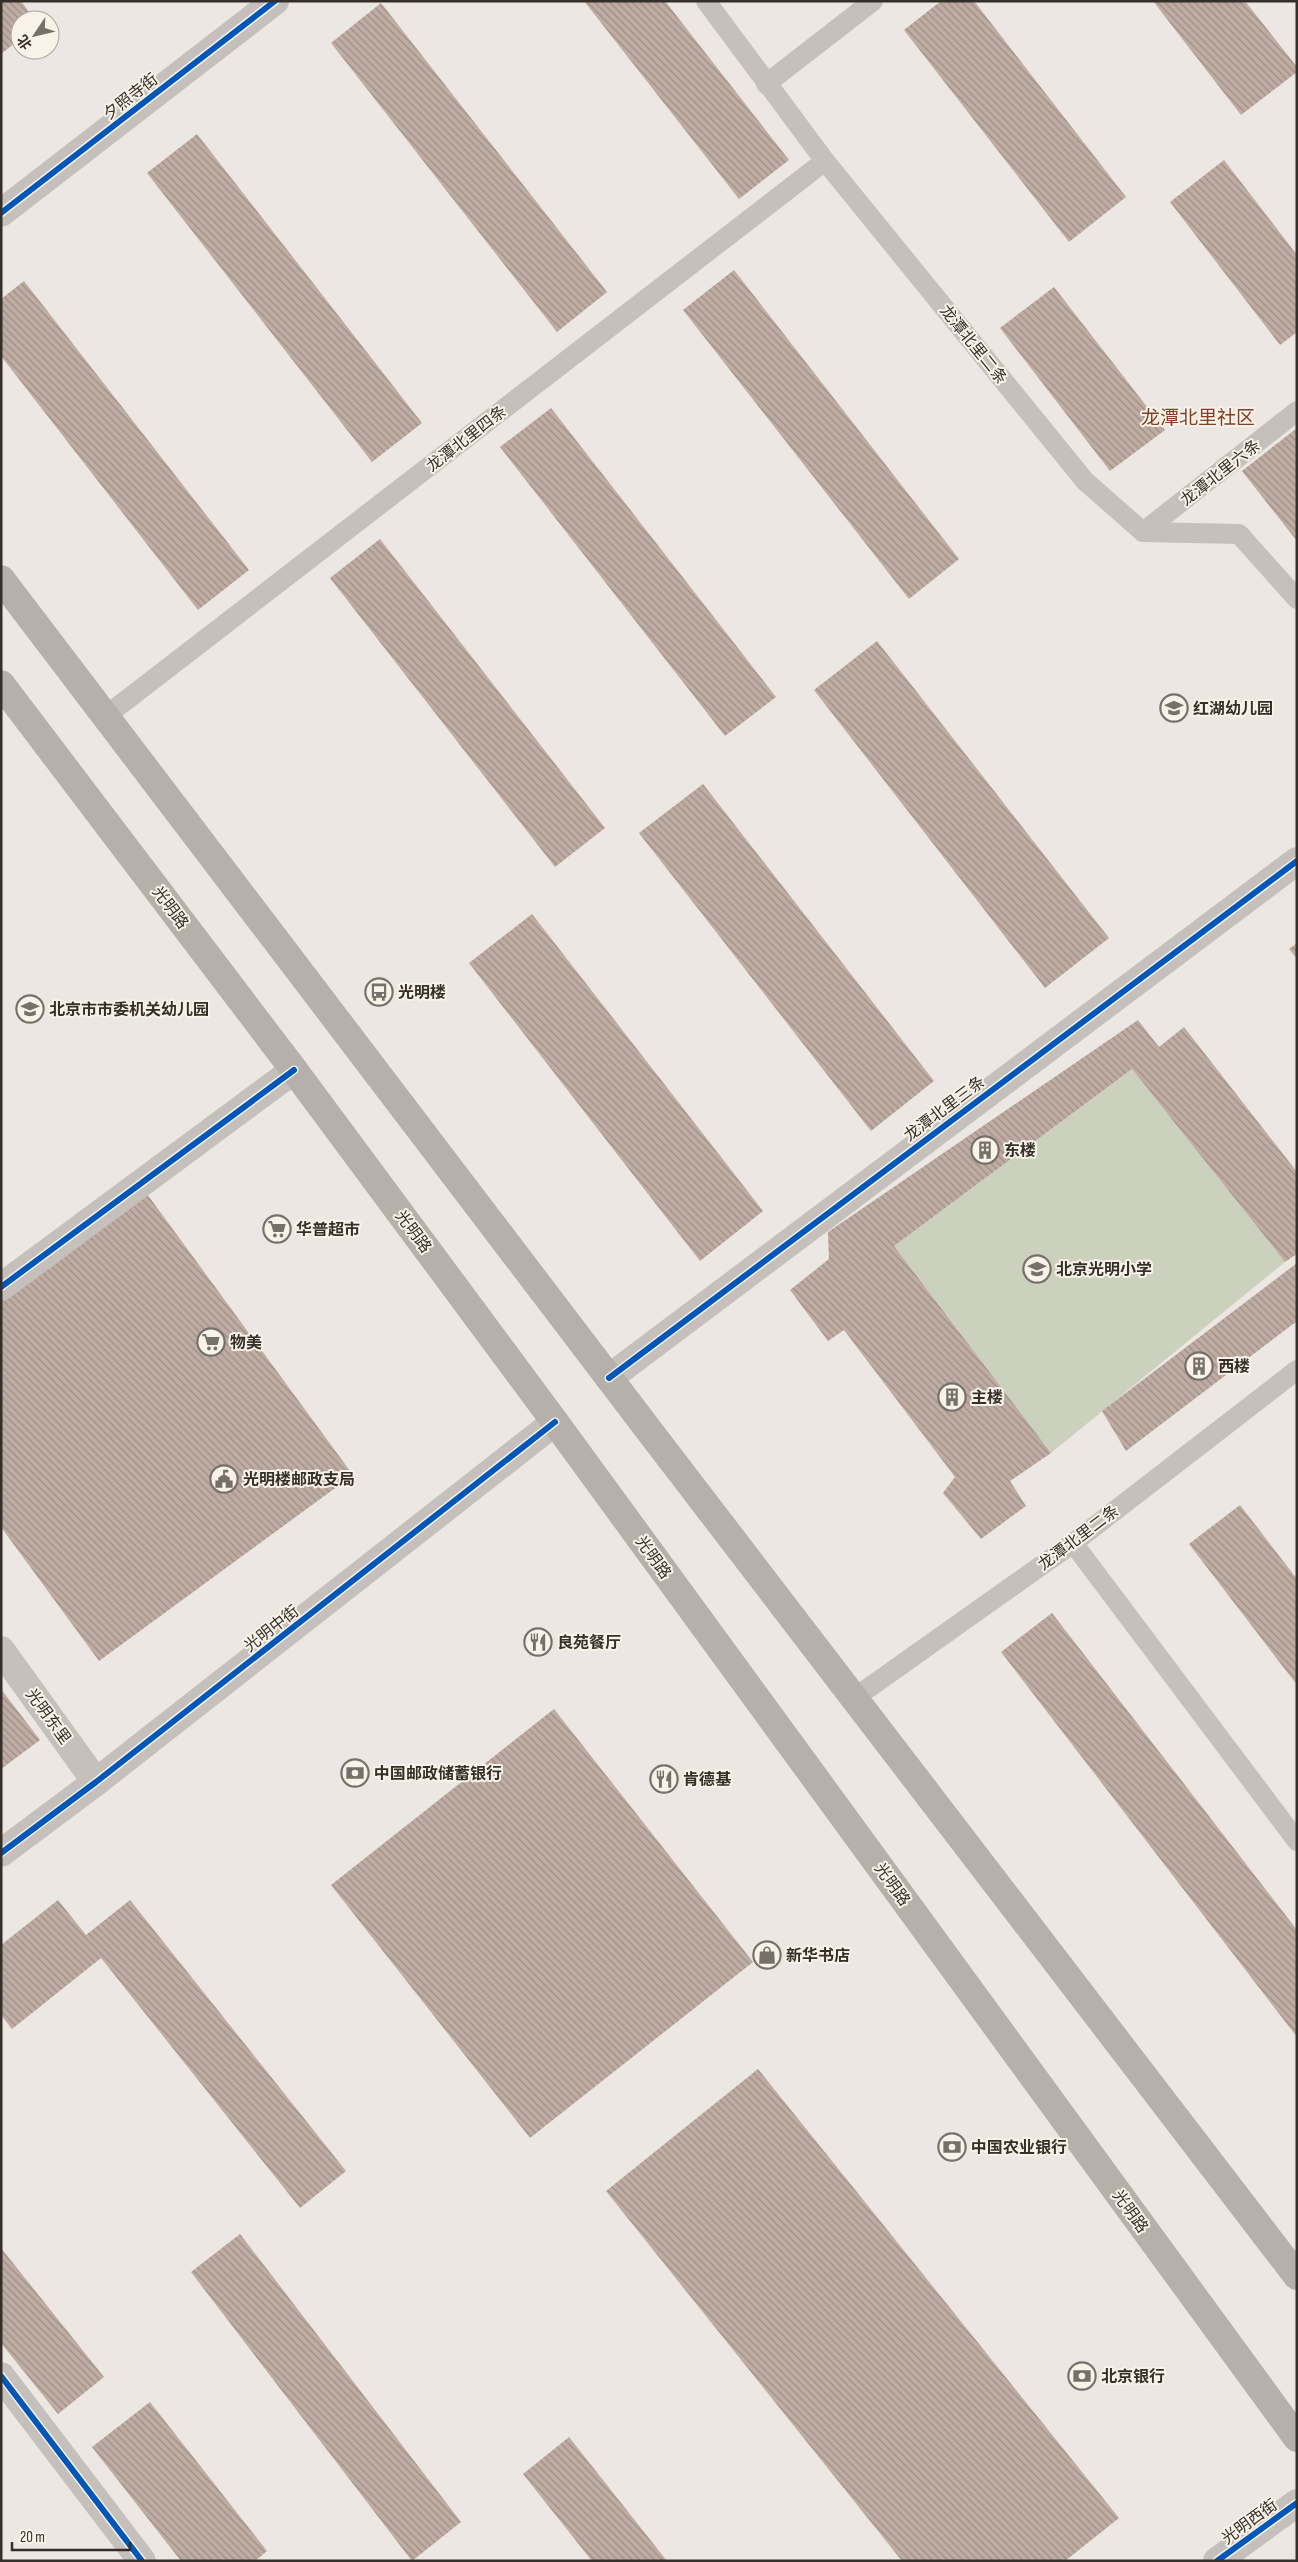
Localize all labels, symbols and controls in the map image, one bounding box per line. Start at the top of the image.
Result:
north arrow [10,10,60,60]
text: 北 [14,32,36,53]
street label: 夕照寺街 [100,70,162,124]
street label: 龙潭北里二条 [935,302,1010,388]
street label: 龙潭北里四条 [423,402,511,476]
district label: 龙潭北里社区 [1141,407,1255,430]
street label: 龙潭北里六条 [1177,436,1265,510]
school or university icon: 红湖幼儿园 [1159,693,1189,723]
place label: 红湖幼儿园 [1193,699,1273,719]
street label: 光明路 [148,883,192,933]
bus stop icon: 光明楼 [364,977,394,1007]
place label: 光明楼 [398,984,446,1003]
school or university icon: 北京市市委机关幼儿园 [15,994,45,1024]
place label: 北京市市委机关幼儿园 [49,1000,209,1020]
street label: 龙潭北里三条 [901,1073,989,1146]
building icon: 东楼 [970,1135,1000,1165]
place label: 东楼 [1004,1142,1036,1161]
street label: 光明路 [391,1207,435,1257]
supermarket icon: 华普超市 [262,1214,292,1244]
place label: 华普超市 [296,1220,360,1240]
school or university icon: 北京光明小学 [1022,1254,1052,1284]
place label: 北京光明小学 [1056,1261,1152,1280]
supermarket icon: 物美 [196,1327,226,1357]
place label: 物美 [230,1334,262,1353]
building icon: 西楼 [1184,1351,1214,1381]
place label: 西楼 [1218,1358,1250,1377]
building icon: 主楼 [937,1382,967,1412]
place label: 主楼 [971,1389,1003,1408]
public building icon: 光明楼邮政支局 [209,1464,239,1494]
place label: 光明楼邮政支局 [243,1471,355,1490]
street label: 龙潭北里二条 [1035,1502,1123,1575]
street label: 光明路 [631,1533,675,1583]
street label: 光明中街 [241,1602,303,1656]
restaurant icon: 良苑餐厅 [523,1627,553,1657]
place label: 良苑餐厅 [557,1634,621,1653]
street label: 光明东里 [21,1685,74,1748]
bank icon: 中国邮政储蓄银行 [340,1758,370,1788]
restaurant icon: 肯德基 [649,1764,679,1794]
place label: 中国邮政储蓄银行 [374,1765,502,1784]
place label: 肯德基 [683,1770,732,1790]
street label: 光明路 [870,1860,914,1910]
shop icon: 新华书店 [752,1940,782,1970]
place label: 新华书店 [786,1946,850,1966]
bank icon: 中国农业银行 [937,2132,967,2162]
place label: 中国农业银行 [971,2139,1067,2158]
street label: 光明路 [1108,2187,1152,2237]
bank icon: 北京银行 [1067,2361,1097,2391]
place label: 北京银行 [1101,2368,1165,2387]
street label: 光明西街 [1218,2496,1281,2549]
scale bar [12,2520,130,2552]
text: 20 m [20,2528,45,2547]

